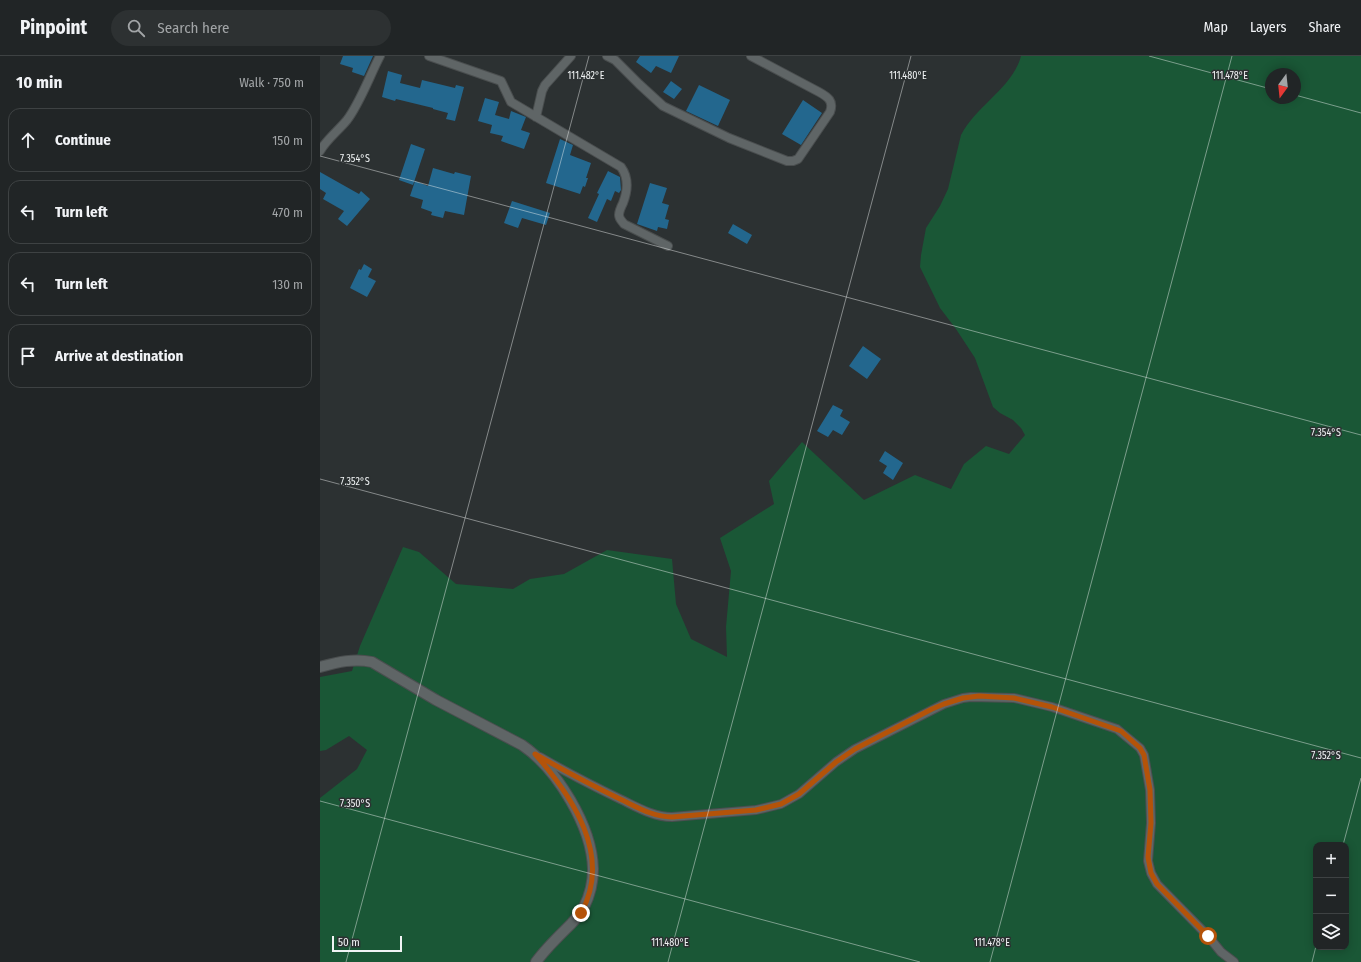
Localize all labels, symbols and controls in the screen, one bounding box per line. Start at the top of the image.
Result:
search box [111,10,391,46]
text: Pinpoint [20,16,87,39]
icon: search [125,17,147,39]
text: Search here [157,19,230,37]
text: Map [1204,19,1228,36]
text: Layers [1250,19,1286,36]
text: Share [1308,19,1341,36]
north arrow [1265,68,1301,104]
text: 111.482°E [568,70,605,82]
text: 111.480°E [889,70,927,82]
text: 111.478°E [1212,70,1248,82]
text: 10 min [16,72,62,93]
text: Walk · 750 m [239,75,304,90]
icon: ahead [17,129,39,151]
text: Continue [55,131,111,149]
text: 150 m [272,133,303,148]
text: 7.354°S [340,153,370,165]
icon: left [17,201,39,223]
text: Turn left [55,203,108,221]
text: 470 m [272,205,303,220]
icon: left [17,273,39,295]
text: Turn left [55,275,108,293]
text: 130 m [272,277,303,292]
icon: arrive [17,345,39,367]
text: Arrive at destination [55,347,183,365]
text: 7.354°S [1311,427,1341,439]
text: 7.352°S [340,476,370,488]
text: 7.352°S [1311,750,1341,762]
text: 7.350°S [340,798,370,810]
map controls [1313,842,1349,950]
button: + [1313,842,1349,878]
button: − [1313,878,1349,914]
route end [572,904,590,922]
button: layers [1313,914,1349,950]
route start [1199,927,1217,945]
scale bar [332,934,402,953]
text: 50 m [338,936,360,949]
text: 111.480°E [651,937,689,949]
text: 111.478°E [974,937,1010,949]

